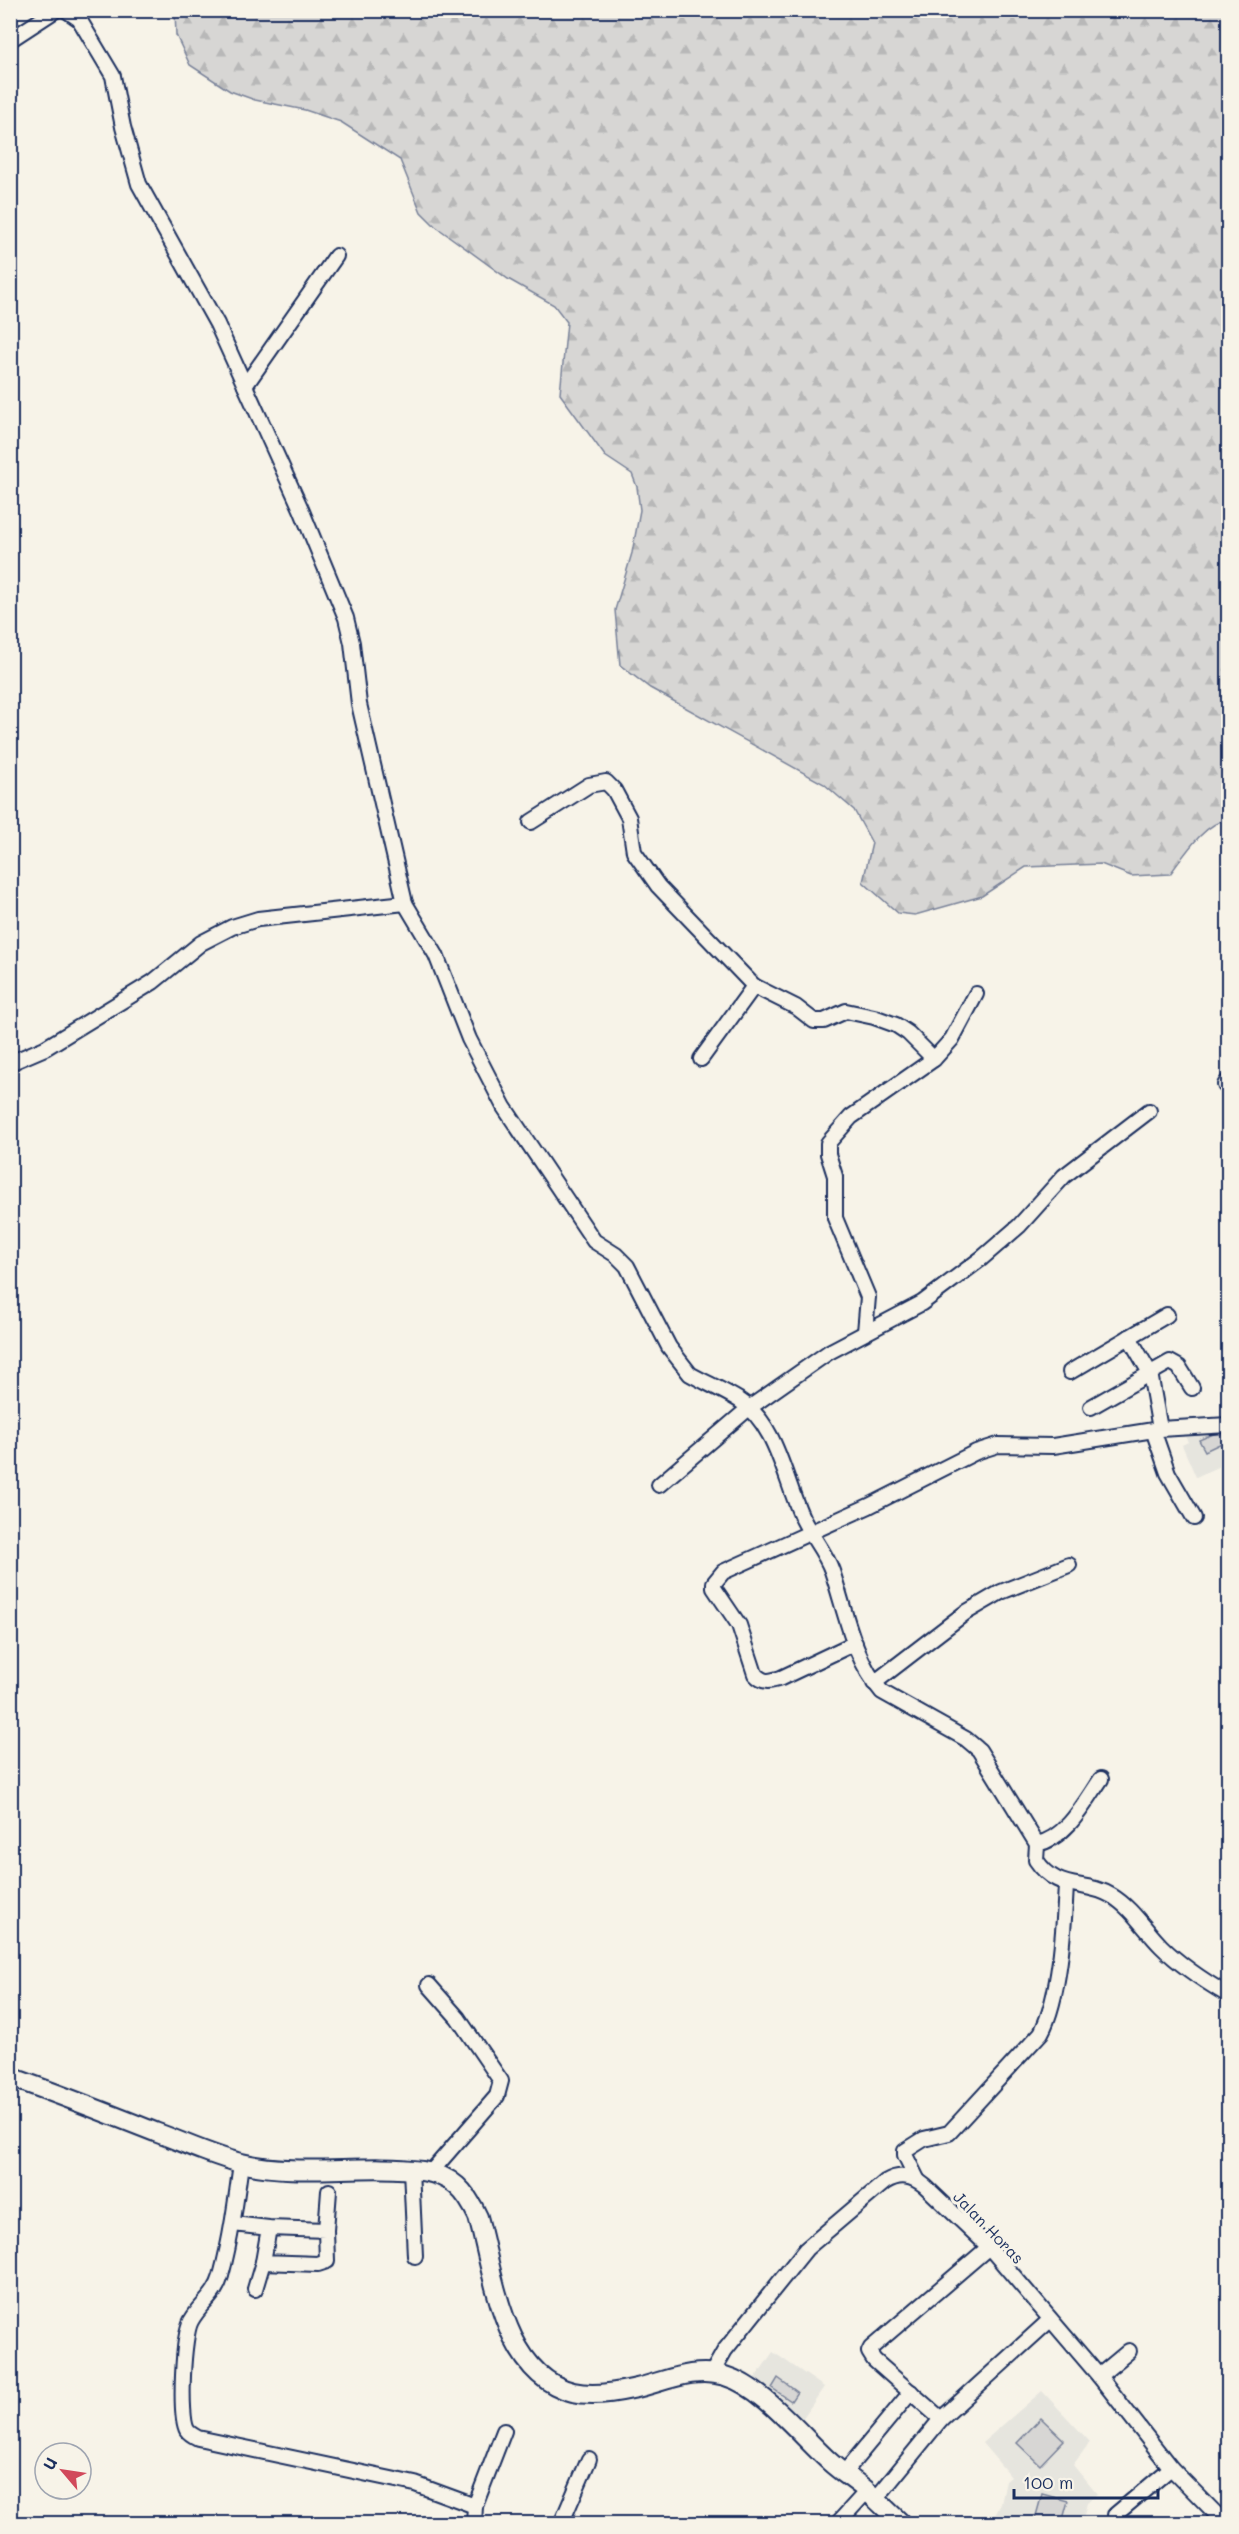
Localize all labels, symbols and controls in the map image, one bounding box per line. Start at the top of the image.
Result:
street label: Jalan Horas [949,2186,1029,2268]
north arrow [33,2441,93,2501]
text: U [38,2453,61,2474]
scale bar [1014,2462,1158,2500]
text: 100 m [1023,2470,1073,2494]

